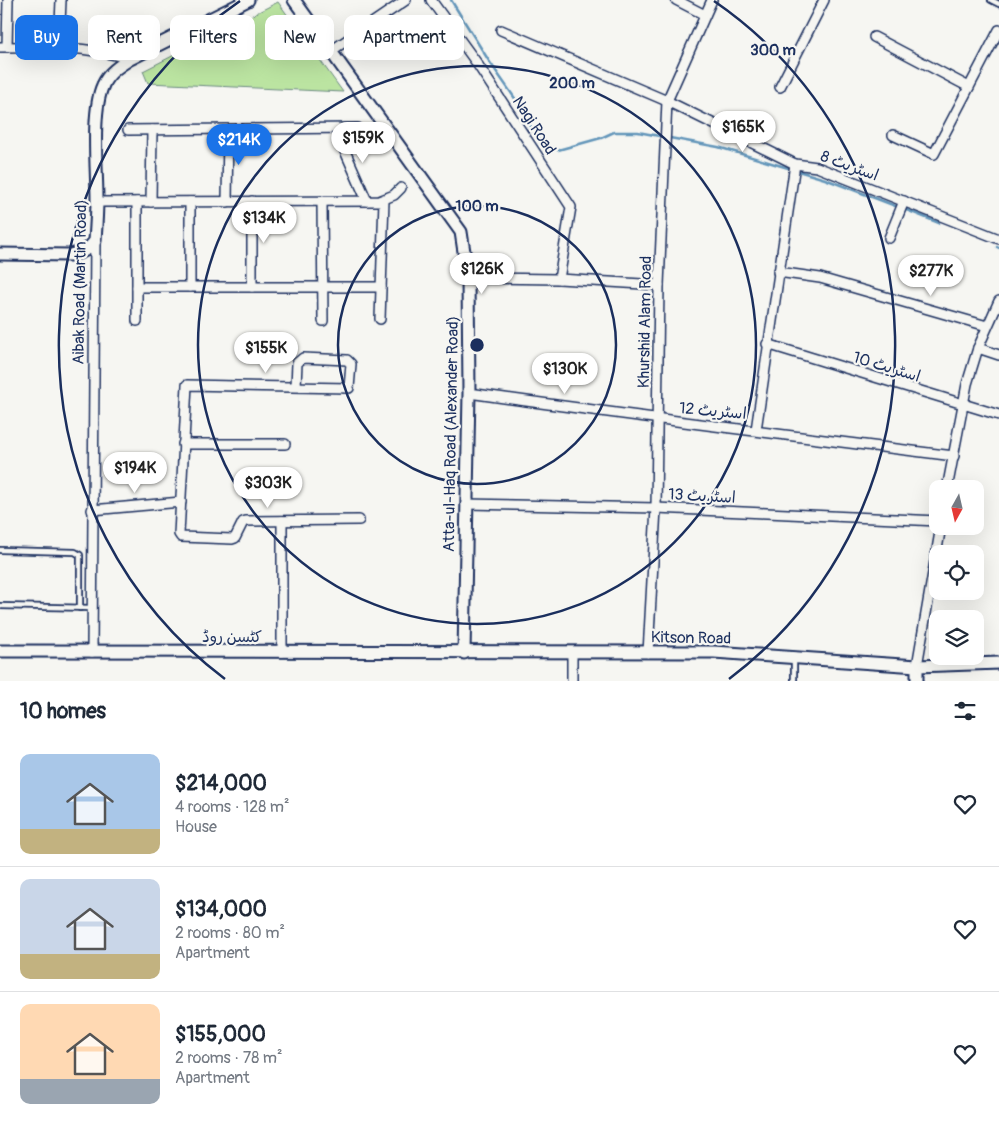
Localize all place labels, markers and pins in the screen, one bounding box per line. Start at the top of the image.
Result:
pin: $165K [708,110,778,153]
pin: $159K [328,121,398,164]
pin: $214K [204,124,274,166]
pin: $134K [229,202,299,244]
pin: $126K [447,252,517,295]
pin: $277K [896,254,966,297]
pin: $155K [231,332,301,374]
centre of rings [468,336,486,354]
pin: $130K [530,352,600,395]
pin: $194K [100,452,170,494]
pin: $303K [233,466,303,509]

